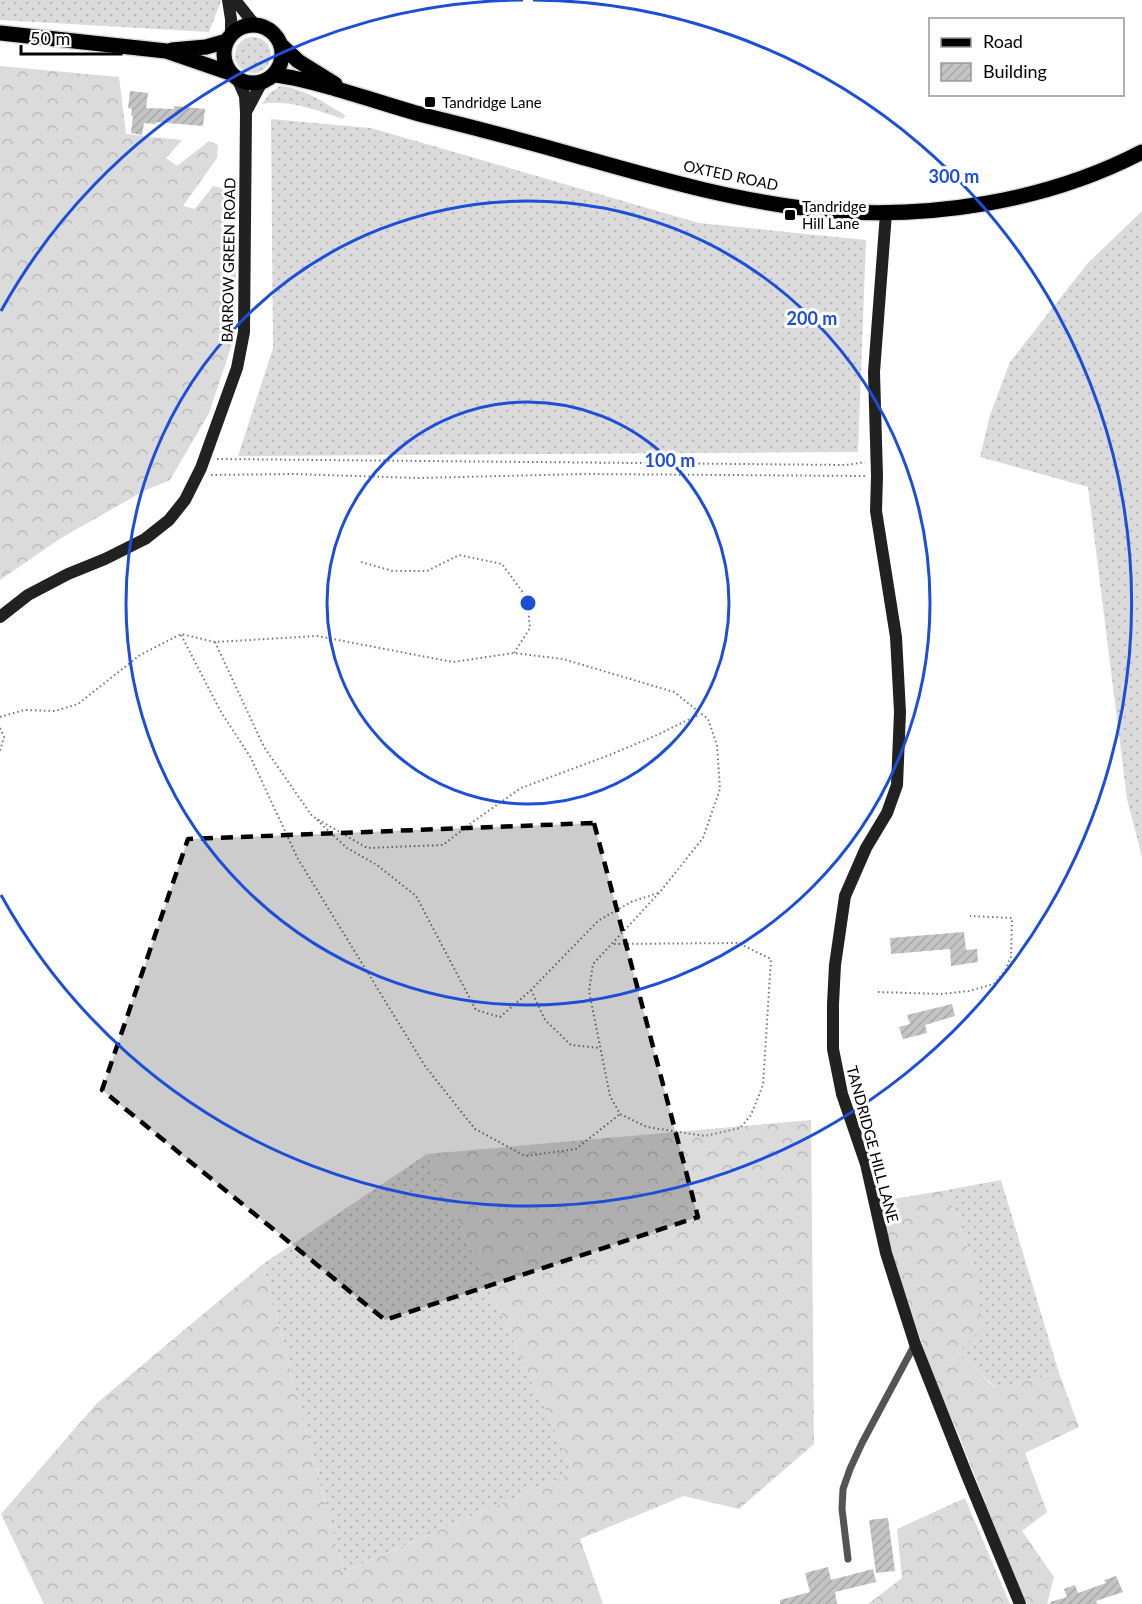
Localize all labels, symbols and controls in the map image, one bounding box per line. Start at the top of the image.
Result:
scale bar [21,18,122,56]
legend [929,18,1124,96]
text: 50 m [30,27,70,49]
text: Road [983,30,1023,52]
text: Building [983,60,1047,82]
place label: Tandridge Lane [442,93,542,111]
marker: Tandridge Lane [423,95,437,109]
street label: OXTED ROAD [682,156,780,194]
text: 300 m [929,165,979,187]
street label: BARROW GREEN ROAD [218,177,238,343]
place label: Tandridge Hill Lane [802,197,867,232]
marker: Tandridge Hill Lane [783,208,797,222]
text: 200 m [787,307,837,329]
text: 100 m [645,449,695,471]
centre of rings [518,593,538,613]
street label: TANDRIDGE HILL LANE [843,1064,903,1224]

